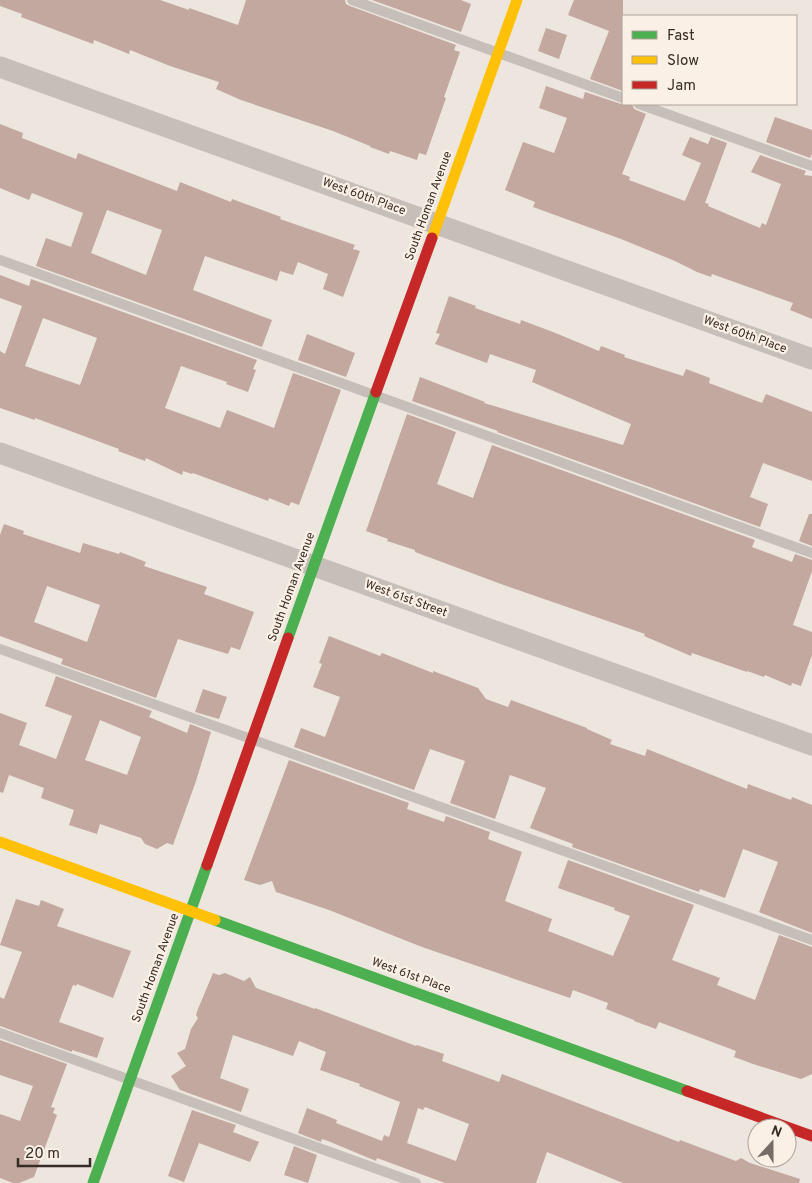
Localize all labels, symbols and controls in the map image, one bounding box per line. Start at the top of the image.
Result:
legend [622,15,797,105]
text: Fast [667,27,695,46]
text: Slow [667,52,699,71]
text: Jam [667,77,696,96]
street label: South Homan Avenue [402,149,456,263]
street label: West 60th Place [320,175,408,219]
street label: West 60th Place [701,313,789,357]
street label: South Homan Avenue [265,530,319,644]
street label: West 61st Street [363,577,449,621]
street label: South Homan Avenue [129,911,183,1025]
street label: West 61st Place [369,954,453,998]
north arrow [747,1118,797,1168]
text: N [768,1123,784,1142]
scale bar [18,1136,90,1168]
text: 20 m [25,1145,60,1164]

